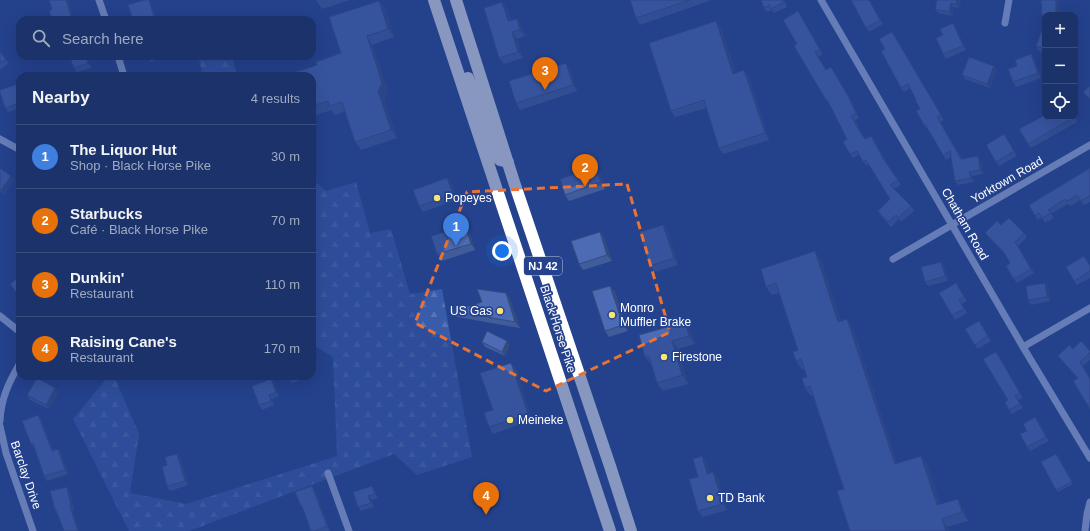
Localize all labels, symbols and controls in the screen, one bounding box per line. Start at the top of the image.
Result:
map controls [1042,12,1078,120]
button: + [1042,12,1078,48]
search box [16,16,316,60]
icon: search [30,27,52,49]
text: Search here [62,30,144,47]
button: − [1042,48,1078,84]
pin: 3 [532,57,558,90]
button: locate [1042,84,1078,120]
text: Nearby [32,88,90,107]
text: 4 results [251,91,300,106]
text: The Liquor Hut [70,141,177,158]
text: 1 [41,149,49,164]
text: 30 m [271,149,300,164]
pin: 2 [572,154,598,187]
street label: Yorktown Road [968,154,1046,206]
text: Shop · Black Horse Pike [70,158,211,173]
street label: Chatham Road [939,186,991,262]
place label: Popeyes [445,191,492,205]
marker: Popeyes [432,193,442,203]
text: Starbucks [70,205,143,222]
text: 2 [41,213,49,228]
text: 70 m [271,213,300,228]
pin: 1 [443,213,469,246]
text: Café · Black Horse Pike [70,222,208,237]
your location [492,241,512,261]
road number: NJ 42 [524,257,562,275]
text: Dunkin' [70,269,124,286]
text: 3 [41,277,49,292]
text: 110 m [265,277,300,292]
street label: Black Horse Pike [537,283,579,375]
text: Restaurant [70,286,134,301]
place label: Monro Muffler Brake [620,301,691,329]
place label: US Gas [450,304,492,318]
marker: US Gas [495,306,505,316]
marker: Monro Muffler Brake [607,310,617,320]
text: Raising Cane's [70,333,177,350]
text: 4 [41,341,49,356]
text: 170 m [264,341,300,356]
text: Restaurant [70,350,134,365]
place label: Firestone [672,350,722,364]
marker: Firestone [659,352,669,362]
place label: Meineke [518,413,564,427]
marker: Meineke [505,415,515,425]
street label: Barclay Drive [8,439,44,511]
pin: 4 [473,482,499,515]
place label: TD Bank [718,491,766,505]
marker: TD Bank [705,493,715,503]

